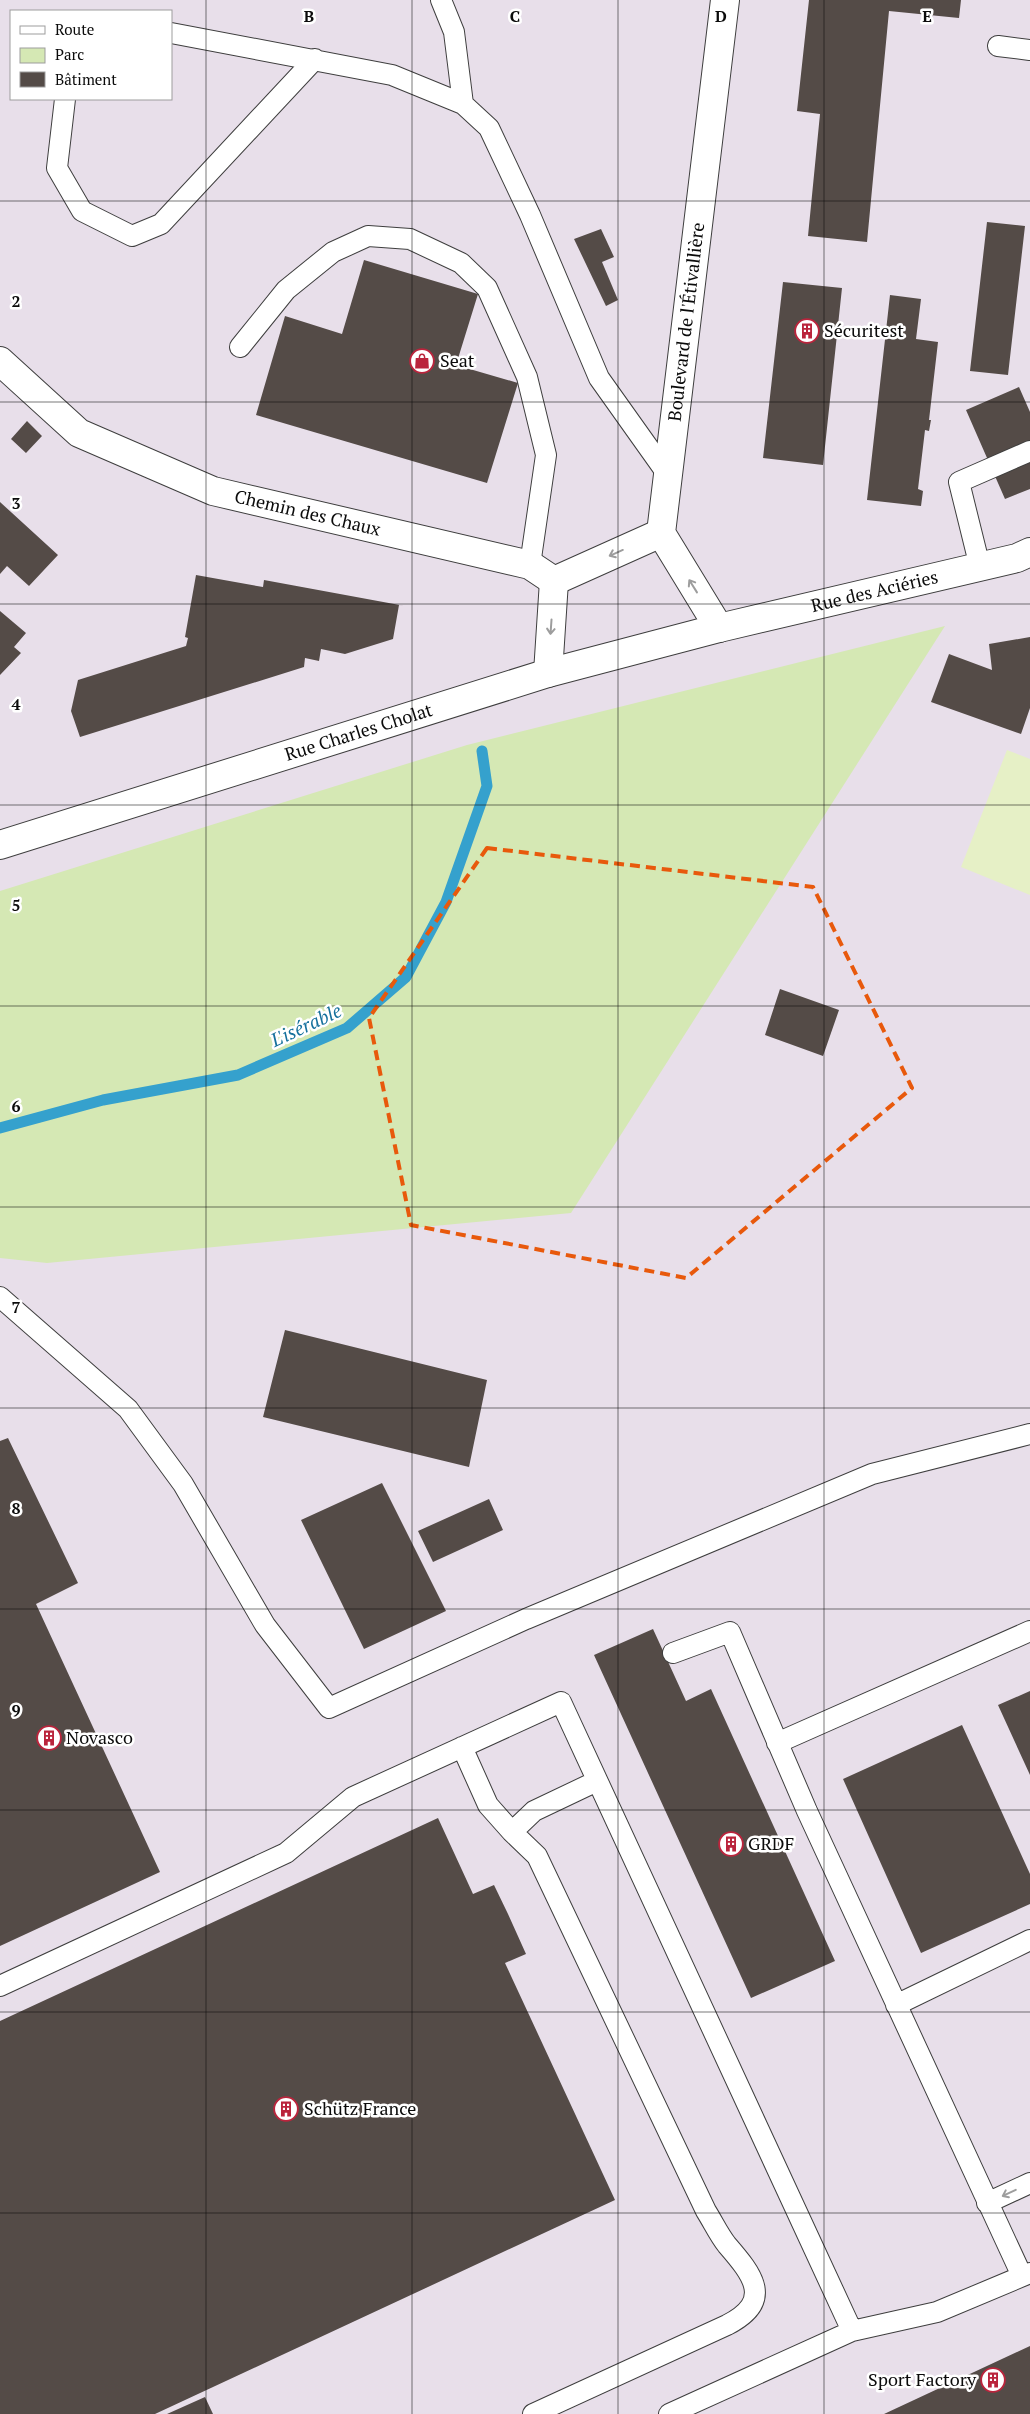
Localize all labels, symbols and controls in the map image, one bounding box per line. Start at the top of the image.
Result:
text: B [304,5,314,27]
text: C [510,5,520,27]
text: D [715,5,727,27]
text: E [922,5,932,27]
legend [10,10,172,100]
text: Route [55,19,94,39]
text: Parc [55,44,84,64]
text: Bâtiment [55,69,117,89]
street label: Boulevard de l'Étivallière [662,221,709,422]
text: 2 [11,290,21,312]
building icon: Sécuritest [794,318,820,344]
place label: Sécuritest [824,318,904,342]
shop icon: Seat [409,348,435,374]
place label: Seat [440,348,475,372]
street label: Chemin des Chaux [232,483,384,541]
text: 3 [11,492,21,514]
one-way arrow [609,549,624,559]
street label: Rue des Aciéries [808,564,940,617]
one-way arrow [688,580,698,594]
one-way arrow [546,619,556,635]
text: 4 [11,693,21,715]
street label: Rue Charles Cholat [282,697,436,766]
text: 5 [11,894,21,916]
water label: L'isérable [265,997,346,1052]
text: 6 [11,1095,21,1117]
text: 7 [11,1296,21,1318]
text: 8 [11,1497,21,1519]
text: 9 [11,1699,21,1721]
building icon: Novasco [36,1725,62,1751]
place label: Novasco [66,1725,133,1749]
building icon: GRDF [718,1831,744,1857]
place label: GRDF [748,1831,794,1855]
building icon: Schütz France [273,2096,299,2122]
place label: Schütz France [304,2096,416,2120]
one-way arrow [1002,2188,1017,2198]
place label: Sport Factory [868,2367,977,2391]
building icon: Sport Factory [980,2367,1006,2393]

